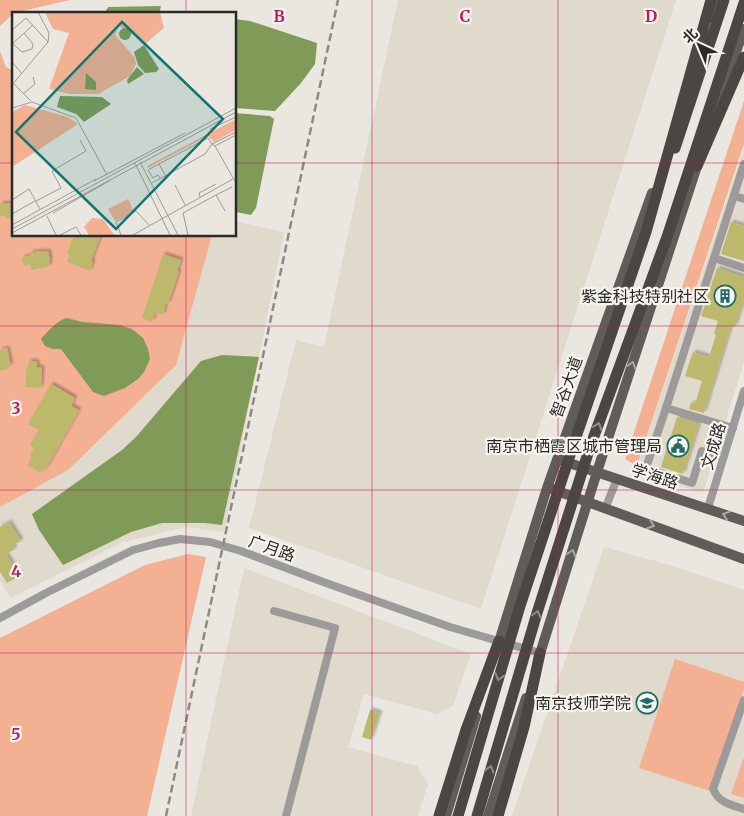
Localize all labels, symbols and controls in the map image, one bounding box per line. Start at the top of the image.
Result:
text: B [273,6,285,26]
text: C [460,6,470,26]
text: D [645,6,657,26]
inset map [12,12,236,236]
north arrow [674,20,724,70]
text: 北 [679,24,701,47]
building icon: 紫金科技特别社区 [713,284,737,308]
place label: 紫金科技特别社区 [581,286,709,306]
street label: 智谷大道 [546,354,586,420]
one-way arrow [626,361,636,369]
text: 3 [11,398,21,418]
street label: 文成路 [696,420,730,472]
one-way arrow [592,422,602,430]
public building icon: 南京市栖霞区城市管理局 [666,434,690,458]
place label: 南京市栖霞区城市管理局 [486,436,662,456]
street label: 学海路 [629,459,681,493]
one-way arrow [722,510,731,520]
one-way arrow [647,519,655,529]
street label: 广月路 [246,530,298,566]
one-way arrow [567,549,577,558]
text: 4 [11,561,21,581]
one-way arrow [531,610,541,618]
one-way arrow [495,672,505,680]
school or university icon: 南京技师学院 [635,691,659,715]
place label: 南京技师学院 [535,693,631,713]
text: 5 [11,724,21,744]
one-way arrow [485,766,495,774]

